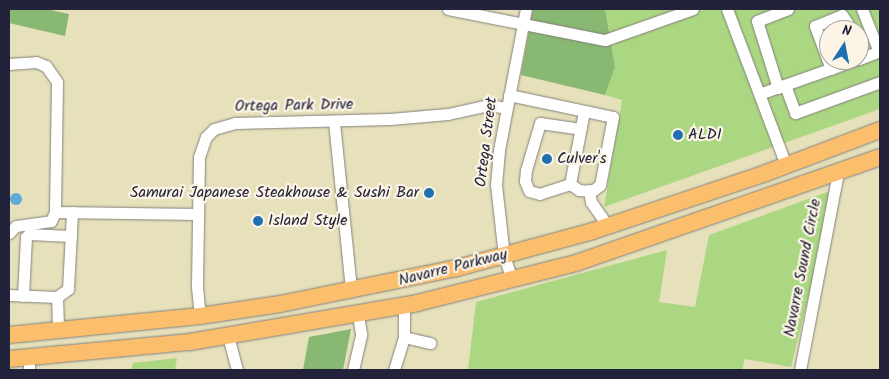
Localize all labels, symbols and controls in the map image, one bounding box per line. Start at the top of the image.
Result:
north arrow [819,20,869,70]
text: N [840,20,853,43]
street label: Ortega Park Drive [234,95,354,117]
street label: Ortega Street [472,96,502,188]
place label: ALDI [688,125,722,145]
marker: ALDI [672,129,684,141]
place label: Culver's [557,149,607,169]
marker: Culver's [541,153,553,165]
place label: Samurai Japanese Steakhouse & Sushi Bar [130,183,419,203]
marker: Samurai Japanese Steakhouse & Sushi Bar [423,187,435,199]
street label: Navarre Sound Circle [780,197,826,339]
place label: Island Style [268,211,347,231]
marker: Island Style [252,215,264,227]
street label: Navarre Parkway [397,245,509,291]

